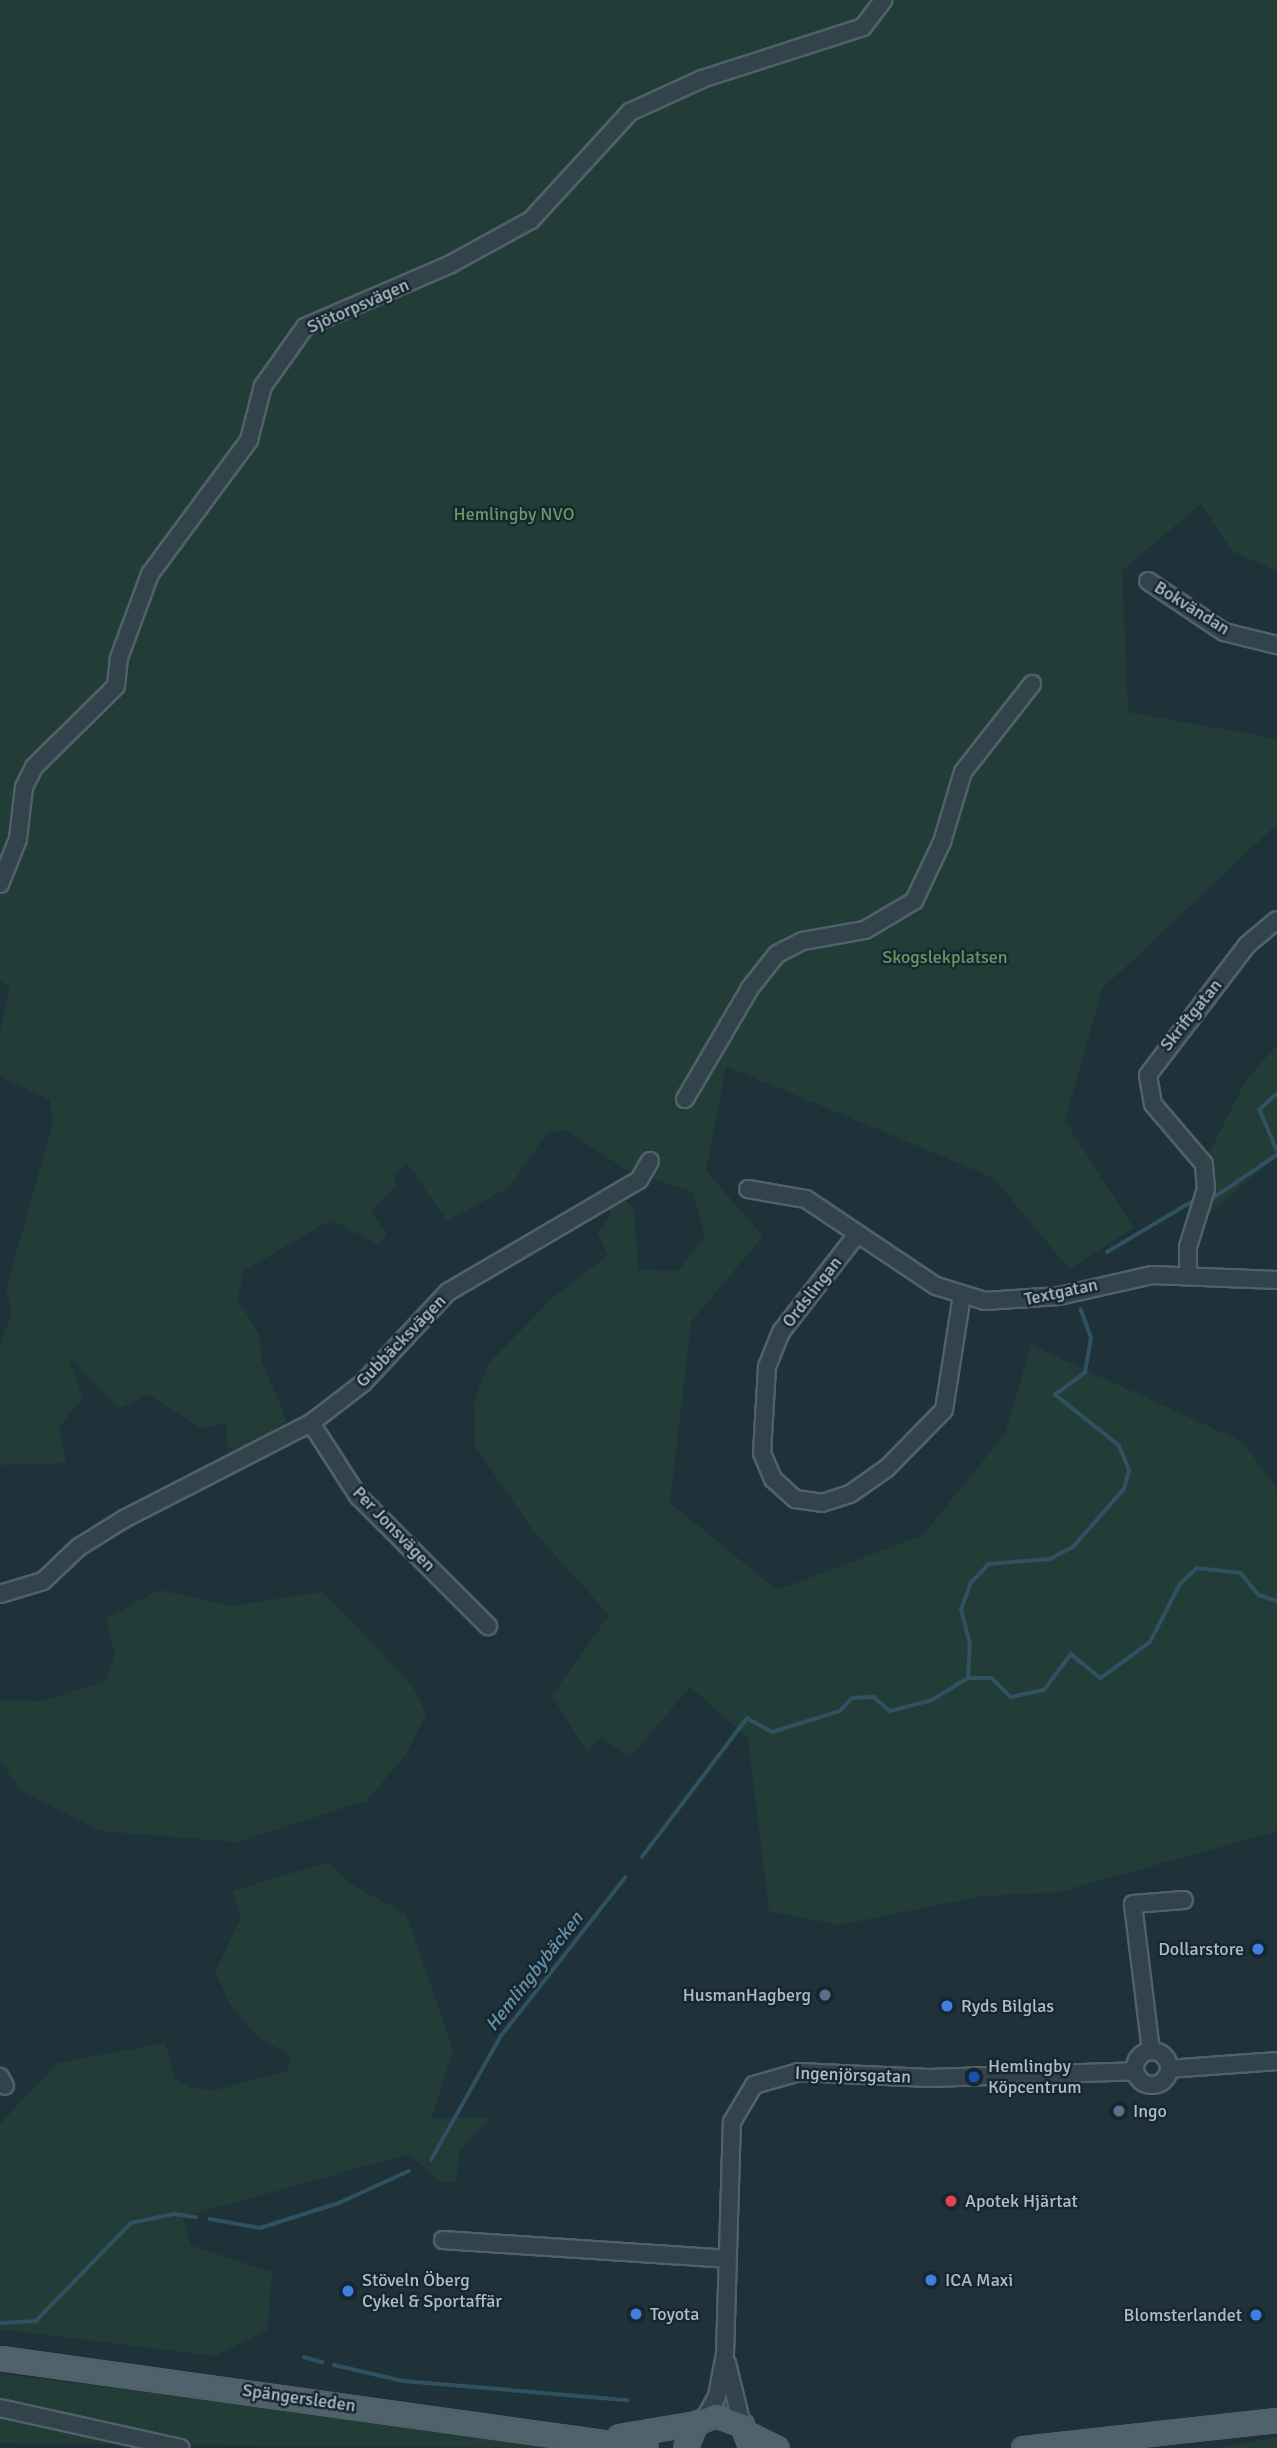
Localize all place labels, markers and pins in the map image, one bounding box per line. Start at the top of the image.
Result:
place label: Dollarstore [1158,1938,1244,1960]
marker: Dollarstore [1250,1941,1266,1957]
place label: HusmanHagberg [683,1984,811,2006]
marker: HusmanHagberg [817,1987,833,2003]
place label: Ryds Bilglas [961,1995,1054,2017]
marker: Ryds Bilglas [939,1998,955,2014]
place label: Hemlingby Köpcentrum [988,2056,1082,2098]
marker: Hemlingby Köpcentrum [966,2069,982,2085]
place label: Ingo [1133,2100,1167,2122]
marker: Ingo [1111,2103,1127,2119]
place label: Apotek Hjärtat [965,2190,1078,2212]
marker: Apotek Hjärtat [943,2193,959,2209]
place label: ICA Maxi [945,2269,1013,2291]
place label: Stöveln Öberg Cykel & Sportaffär [362,2270,502,2312]
marker: ICA Maxi [923,2272,939,2288]
marker: Stöveln Öberg Cykel & Sportaffär [340,2283,356,2299]
place label: Toyota [650,2303,699,2325]
place label: Blomsterlandet [1124,2304,1242,2326]
marker: Toyota [628,2306,644,2322]
marker: Blomsterlandet [1248,2307,1264,2323]

